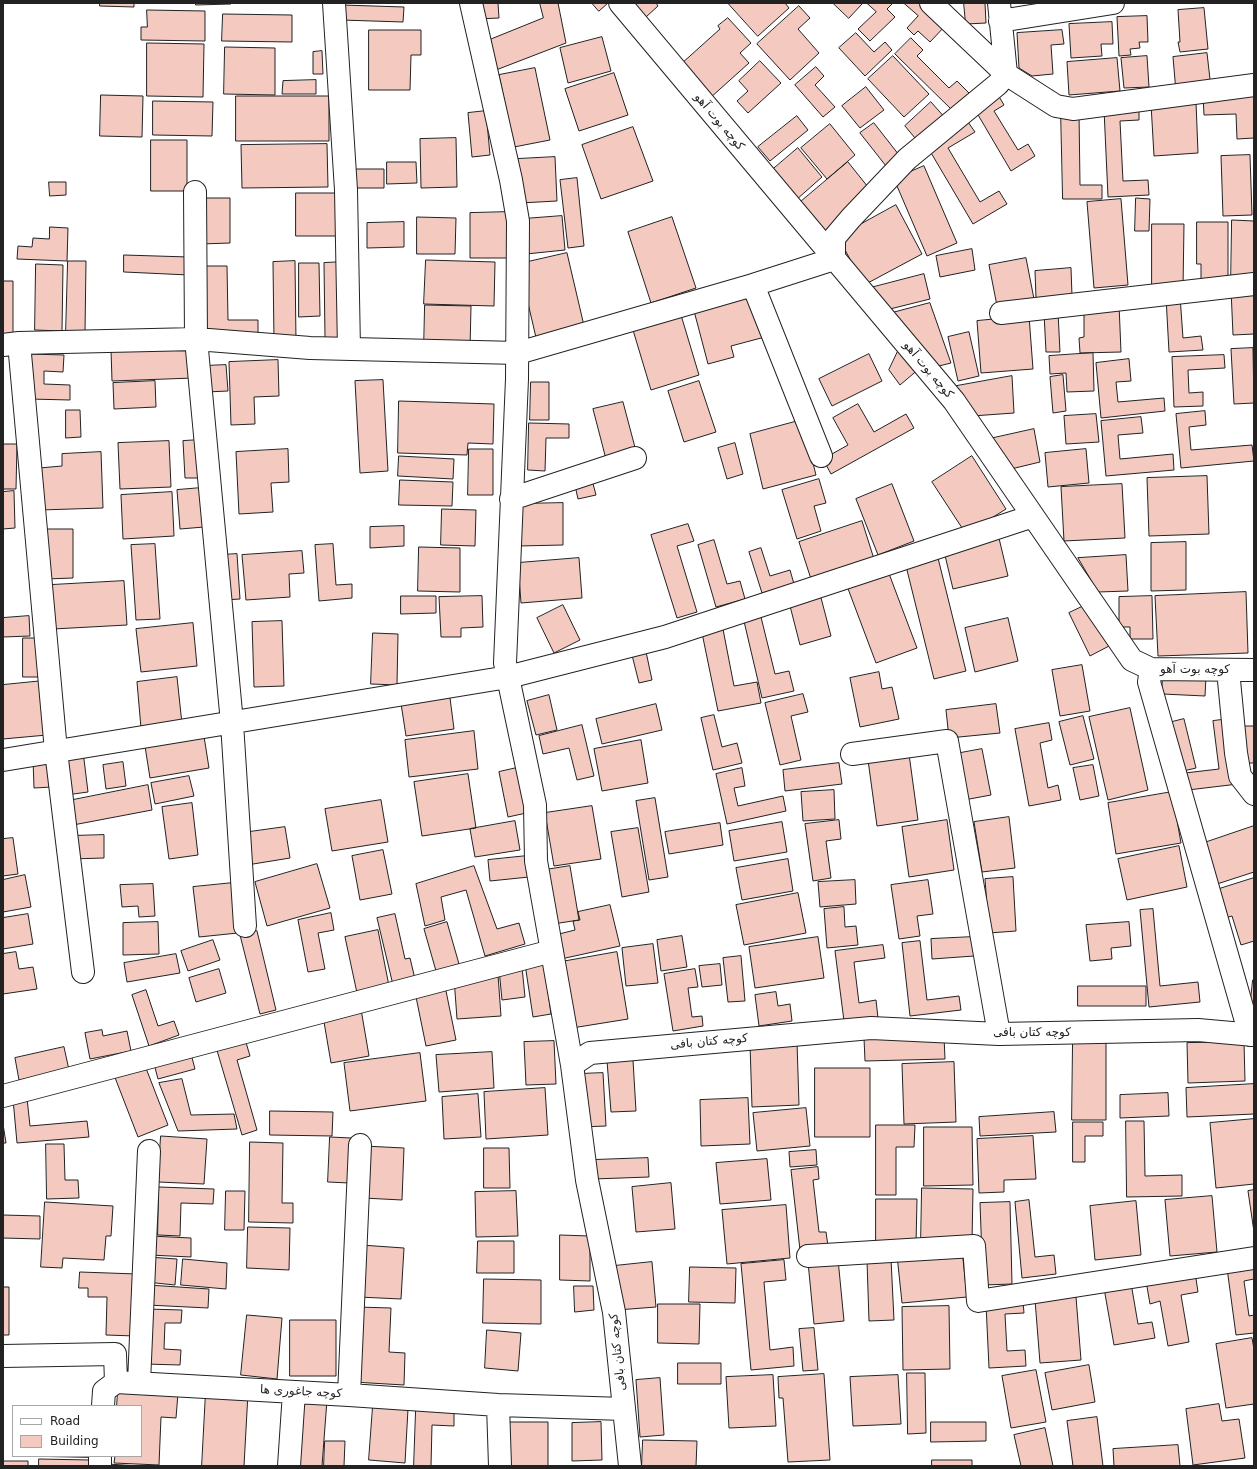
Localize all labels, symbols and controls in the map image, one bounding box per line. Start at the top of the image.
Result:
street label: کوچه بوت آهو [691,91,747,153]
street label: کوچه بوت آهو [900,339,956,401]
street label: کوچه بوت آهو [1160,663,1230,677]
street label: کوچه کتان بافی [993,1026,1071,1040]
street label: کوچه کتان بافی [670,1031,748,1053]
street label: کوچه کتان بافی [607,1312,629,1392]
street label: کوچه جاغوری ها [260,1383,342,1401]
legend [12,1405,142,1457]
text: Road [50,1414,80,1428]
text: Building [50,1434,99,1448]

